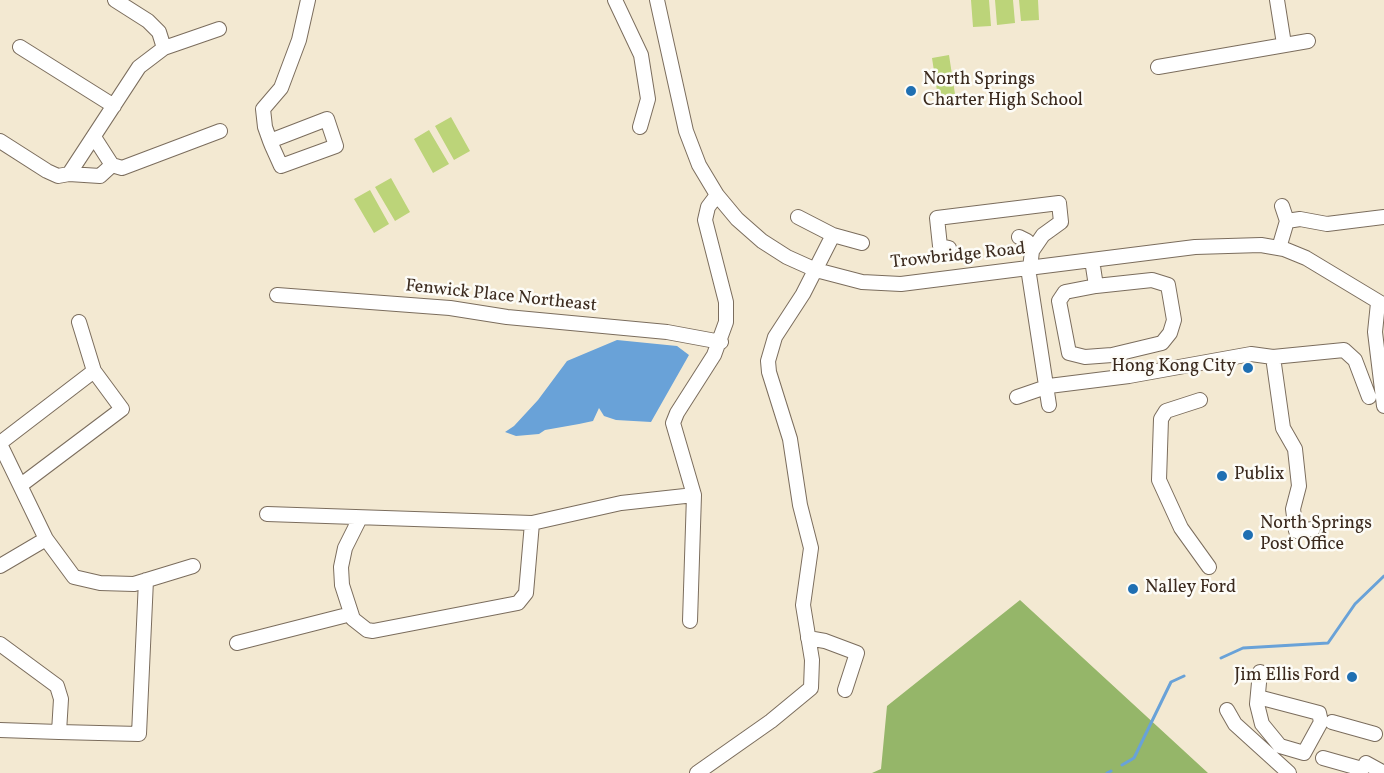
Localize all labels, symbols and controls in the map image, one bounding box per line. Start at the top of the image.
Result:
place label: North Springs Charter High School [923,70,1083,112]
marker: North Springs Charter High School [904,84,918,98]
street label: Trowbridge Road [889,239,1027,275]
street label: Fenwick Place Northeast [404,276,598,318]
place label: Hong Kong City [1111,357,1236,379]
marker: Hong Kong City [1241,361,1255,375]
place label: Publix [1234,465,1284,487]
marker: Publix [1215,469,1229,483]
place label: North Springs Post Office [1260,514,1372,556]
marker: North Springs Post Office [1241,528,1255,542]
place label: Nalley Ford [1145,578,1236,600]
marker: Nalley Ford [1126,582,1140,596]
place label: Jim Ellis Ford [1234,666,1340,688]
marker: Jim Ellis Ford [1345,670,1359,684]

